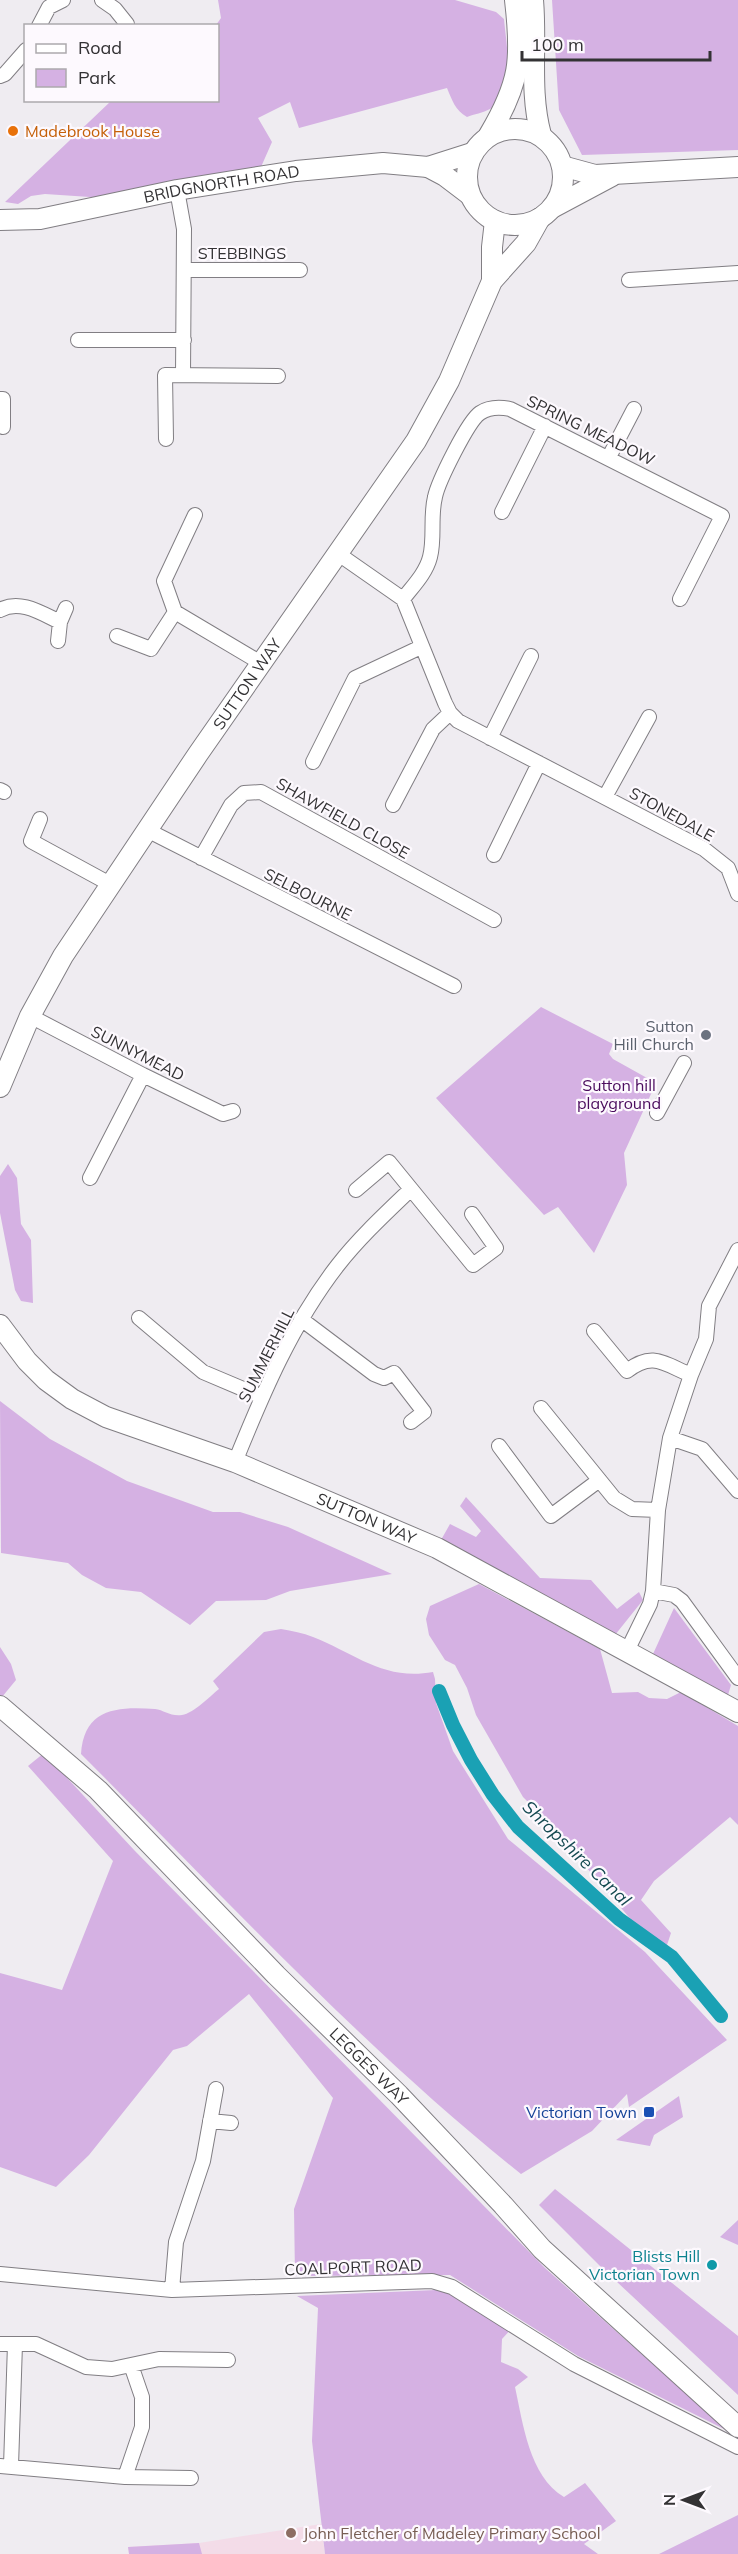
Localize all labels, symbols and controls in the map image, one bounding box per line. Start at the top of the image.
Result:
legend [24,24,219,102]
scale bar [522,24,710,62]
text: 100 m [531,33,584,56]
text: Road [78,36,122,59]
text: Park [78,66,117,89]
place label: Madebrook House [25,121,160,141]
marker: Madebrook House [6,124,20,138]
street label: BRIDGNORTH ROAD [142,161,301,207]
street label: STEBBINGS [198,243,286,263]
street label: SPRING MEADOW [524,390,658,470]
street label: SUTTON WAY [208,634,286,733]
street label: SHAWFIELD CLOSE [273,773,413,863]
street label: STONEDALE [626,782,718,846]
street label: SELBOURNE [261,863,355,925]
place label: Sutton Hill Church [614,1016,694,1054]
street label: SUNNYMEAD [88,1021,188,1085]
marker: Sutton Hill Church [699,1028,713,1042]
park label: Sutton hill playground [577,1075,661,1113]
street label: SUMMERHILL [234,1304,299,1406]
street label: SUTTON WAY [314,1488,420,1548]
water label: Shropshire Canal [518,1795,637,1911]
street label: LEGGES WAY [326,2023,413,2109]
place label: Victorian Town [526,2102,637,2122]
marker: Victorian Town [642,2105,656,2119]
place label: Blists Hill Victorian Town [589,2246,700,2284]
street label: COALPORT ROAD [284,2255,422,2279]
marker: Blists Hill Victorian Town [705,2258,719,2272]
north arrow [654,2470,714,2530]
text: N [659,2494,679,2506]
place label: John Fletcher of Madeley Primary School [303,2523,601,2543]
marker: John Fletcher of Madeley Primary School [284,2526,298,2540]

